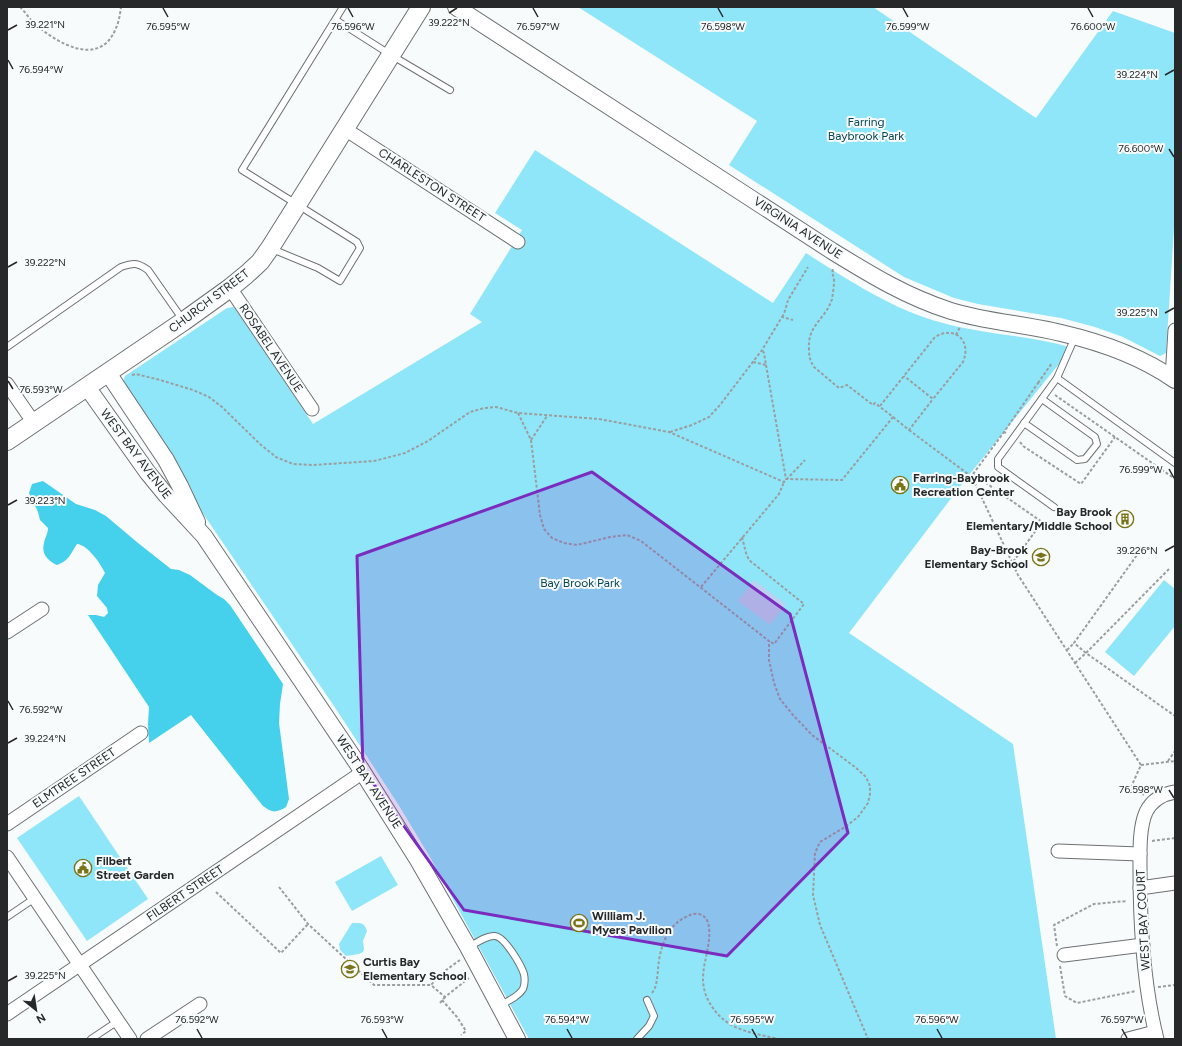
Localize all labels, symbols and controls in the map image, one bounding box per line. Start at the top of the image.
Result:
text: 39.222°N [428,16,470,29]
text: 39.221°N [25,18,65,31]
text: 76.595°W [146,20,190,33]
text: 76.596°W [331,20,375,33]
text: 76.597°W [516,20,560,33]
text: 76.598°W [701,20,745,33]
text: 76.599°W [886,20,930,33]
text: 76.600°W [1071,20,1116,33]
text: 76.594°W [19,63,63,76]
text: 39.224°N [1116,68,1158,81]
park label: Farring Baybrook Park [828,115,904,143]
text: 76.600°W [1119,142,1164,155]
street label: CHARLESTON STREET [376,145,488,225]
street label: VIRGINIA AVENUE [751,194,845,262]
text: 39.222°N [24,256,66,269]
street label: CHURCH STREET [166,266,252,336]
street label: ROSABEL AVENUE [236,301,306,395]
text: 39.225°N [1116,306,1158,319]
text: 76.593°W [19,383,63,396]
street label: WEST BAY AVENUE [98,406,174,502]
text: 76.599°W [1119,463,1163,476]
place label: Farring-Baybrook Recreation Center [913,471,1015,499]
public building icon: Farring-Baybrook Recreation Center [890,475,910,495]
text: 39.223°N [24,494,66,507]
place label: Bay Brook Elementary/Middle School [966,505,1113,533]
building icon: Bay Brook Elementary/Middle School [1115,509,1135,529]
place label: Bay-Brook Elementary School [924,543,1029,571]
text: 39.226°N [1116,544,1158,557]
school or university icon: Bay-Brook Elementary School [1031,547,1051,567]
park label: Bay Brook Park [540,576,620,590]
text: 76.592°W [19,703,63,716]
text: 39.224°N [24,732,66,745]
street label: WEST BAY AVENUE [333,732,405,832]
street label: ELMTREE STREET [30,745,118,811]
text: 76.598°W [1119,783,1163,796]
place label: Filbert Street Garden [96,854,174,882]
public building icon: Filbert Street Garden [73,858,93,878]
street label: FILBERT STREET [144,862,226,924]
street label: WEST BAY COURT [1133,868,1153,971]
place label: William J. Myers Pavilion [592,909,672,937]
sports icon: William J. Myers Pavilion [569,913,589,933]
place label: Curtis Bay Elementary School [363,955,467,983]
school or university icon: Curtis Bay Elementary School [340,959,360,979]
text: 39.225°N [24,969,66,982]
north arrow [16,990,56,1030]
text: N [34,1010,48,1026]
text: 76.592°W [175,1013,219,1026]
text: 76.593°W [360,1013,404,1026]
text: 76.594°W [545,1013,589,1026]
text: 76.595°W [730,1013,774,1026]
text: 76.596°W [915,1013,959,1026]
text: 76.597°W [1100,1013,1144,1026]

